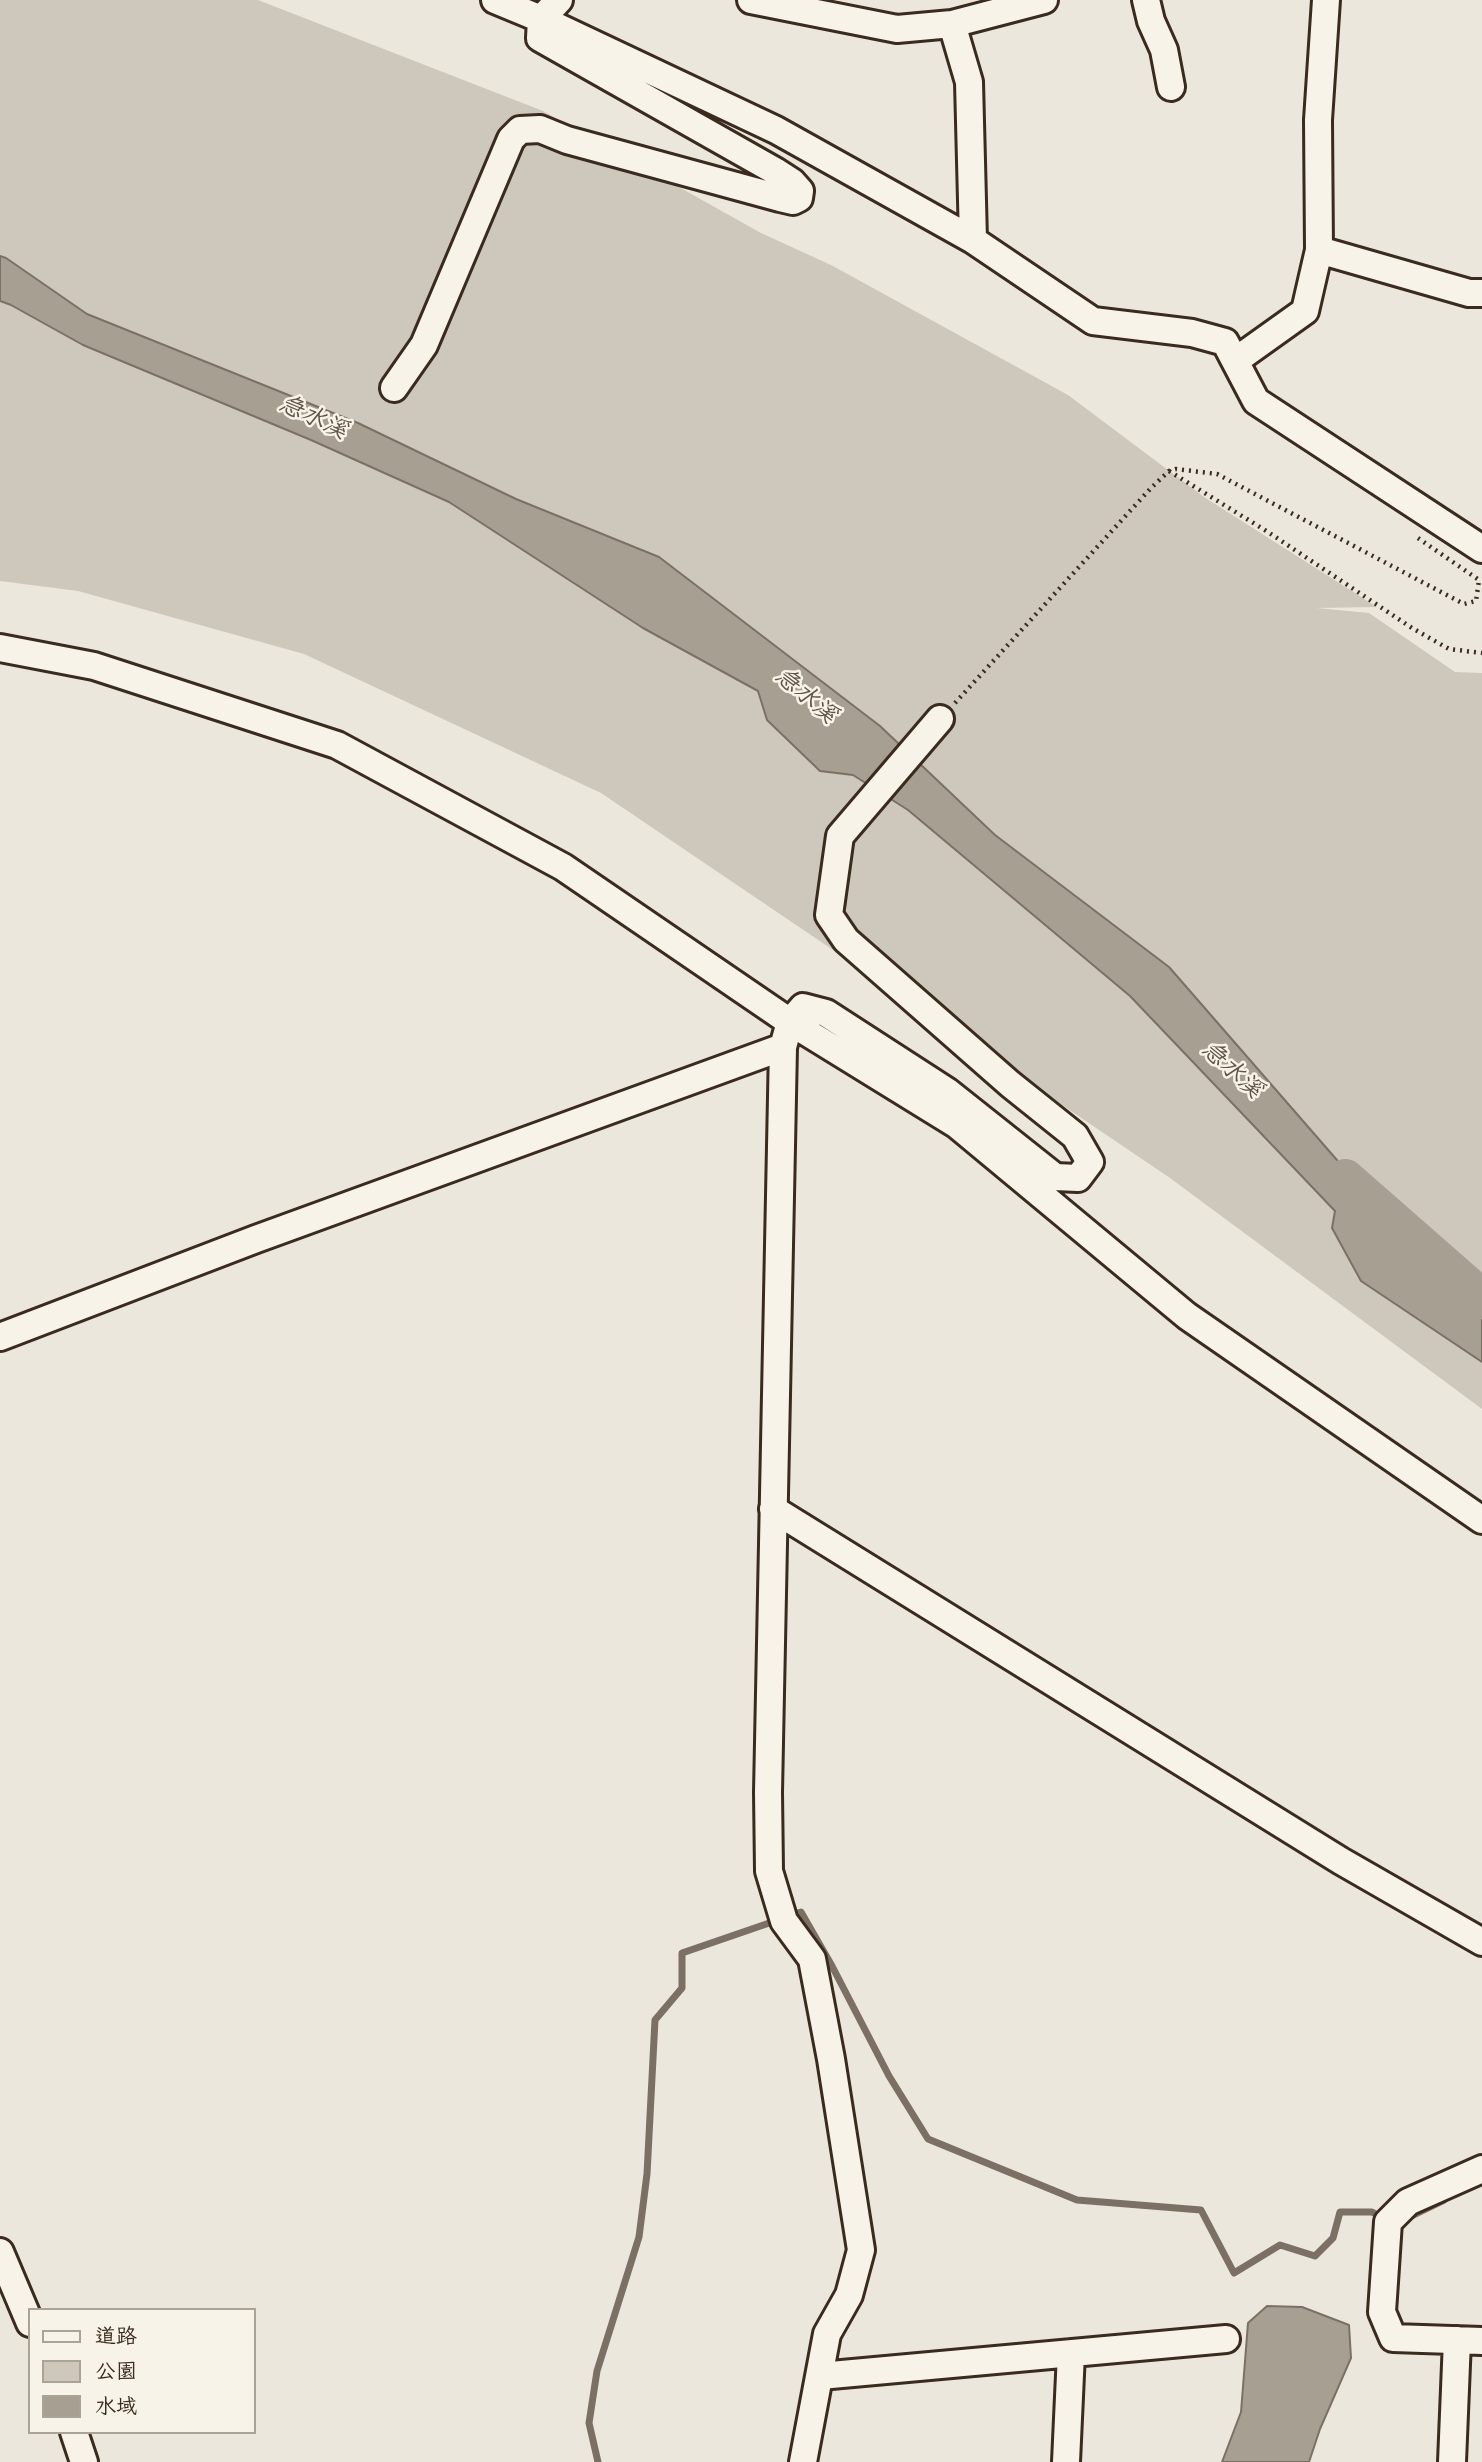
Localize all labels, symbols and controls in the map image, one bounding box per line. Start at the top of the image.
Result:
water label: 急水溪 [273,392,351,448]
water label: 急水溪 [767,664,841,732]
water label: 急水溪 [1194,1037,1266,1107]
legend [28,2308,256,2434]
text: 道路 [95,2327,137,2352]
text: 公園 [95,2362,137,2387]
text: 水域 [95,2397,137,2422]

